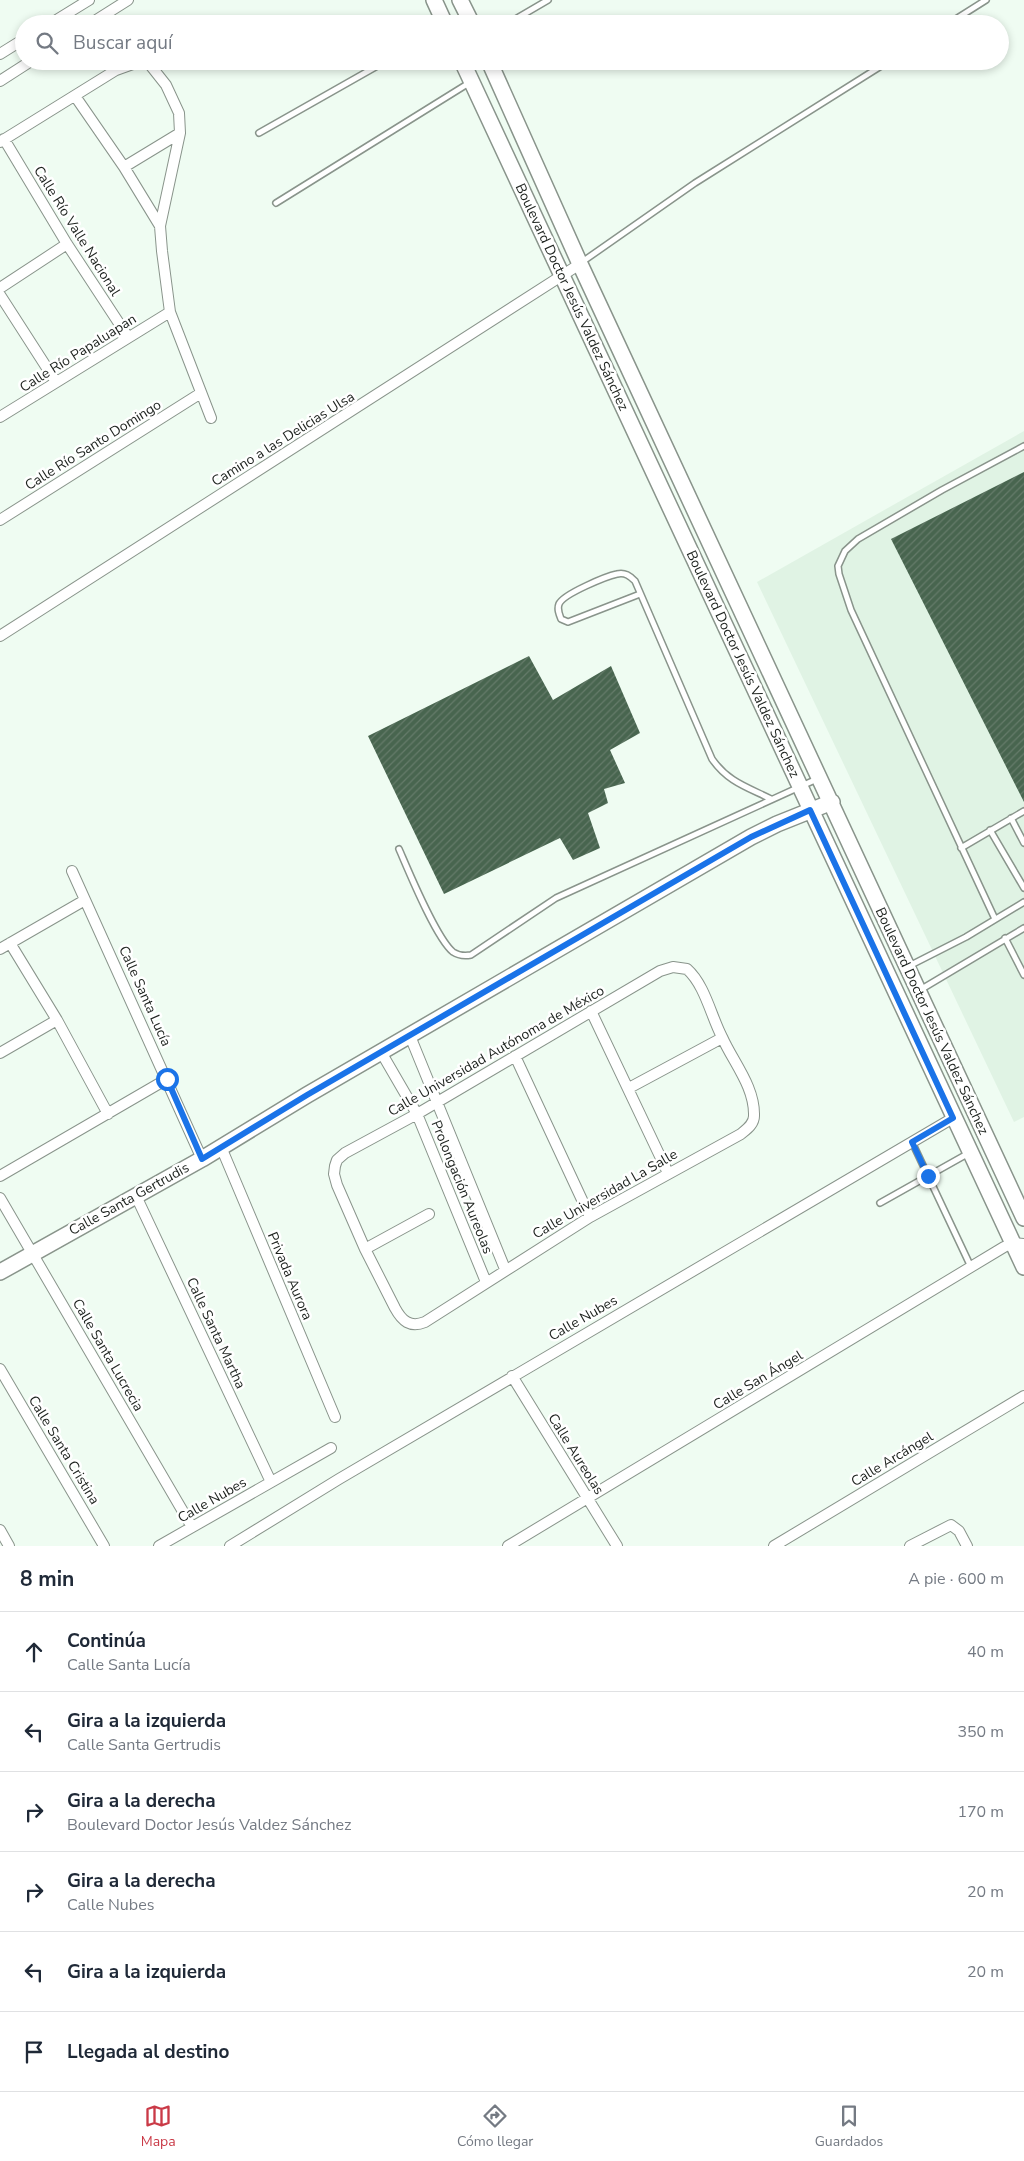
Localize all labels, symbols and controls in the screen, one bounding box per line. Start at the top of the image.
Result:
search box [15,15,1009,70]
icon: search [33,29,61,57]
text: Buscar aquí [73,30,172,56]
street label: Calle Río Valle Nacional [29,162,125,300]
street label: Boulevard Doctor Jesús Valdez Sánchez [511,180,633,414]
street label: Calle Río Papaluapan [16,309,140,397]
street label: Camino a las Delicias Ulsa [208,387,358,491]
street label: Calle Río Santo Domingo [21,395,165,495]
street label: Boulevard Doctor Jesús Valdez Sánchez [682,547,804,781]
street label: Boulevard Doctor Jesús Valdez Sánchez [871,904,993,1138]
street label: Calle Santa Lucía [114,943,176,1049]
street label: Calle Universidad Autónoma de México [384,981,608,1121]
route start [156,1068,179,1091]
street label: Prolongación Aureolas [427,1117,498,1257]
street label: Calle Universidad La Salle [529,1145,681,1243]
street label: Calle Santa Gertrudis [65,1158,193,1240]
route end [917,1165,940,1188]
street label: Privada Aurora [263,1229,317,1323]
street label: Calle Santa Martha [182,1274,250,1392]
street label: Calle Nubes [545,1291,621,1345]
street label: Calle Santa Lucrecia [68,1295,148,1415]
street label: Calle San Ángel [710,1345,807,1414]
street label: Calle Santa Cristina [24,1392,104,1508]
street label: Calle Aureolas [543,1410,609,1498]
street label: Calle Arcángel [847,1427,937,1491]
street label: Calle Nubes [174,1473,250,1527]
text: 8 min [20,1565,74,1593]
text: A pie · 600 m [908,1568,1004,1590]
text: Continúa [67,1628,146,1654]
icon: ahead [20,1638,48,1666]
text: 40 m [967,1641,1004,1663]
text: Calle Santa Lucía [67,1654,191,1676]
text: Gira a la izquierda [67,1708,226,1734]
icon: left [20,1718,48,1746]
text: 350 m [957,1721,1004,1743]
text: Calle Santa Gertrudis [67,1734,221,1756]
text: Gira a la derecha [67,1788,216,1814]
icon: right [20,1798,48,1826]
text: 170 m [957,1801,1004,1823]
text: Boulevard Doctor Jesús Valdez Sánchez [67,1814,351,1836]
text: Gira a la derecha [67,1868,216,1894]
icon: right [20,1878,48,1906]
text: 20 m [967,1881,1004,1903]
text: Calle Nubes [67,1894,154,1916]
icon: left [20,1958,48,1986]
text: Gira a la izquierda [67,1959,226,1985]
text: 20 m [967,1961,1004,1983]
icon: arrive [20,2038,48,2066]
text: Llegada al destino [67,2039,229,2065]
tab: Mapa [141,2102,176,2151]
tab: Cómo llegar [457,2102,533,2151]
tab: Guardados [815,2102,883,2151]

